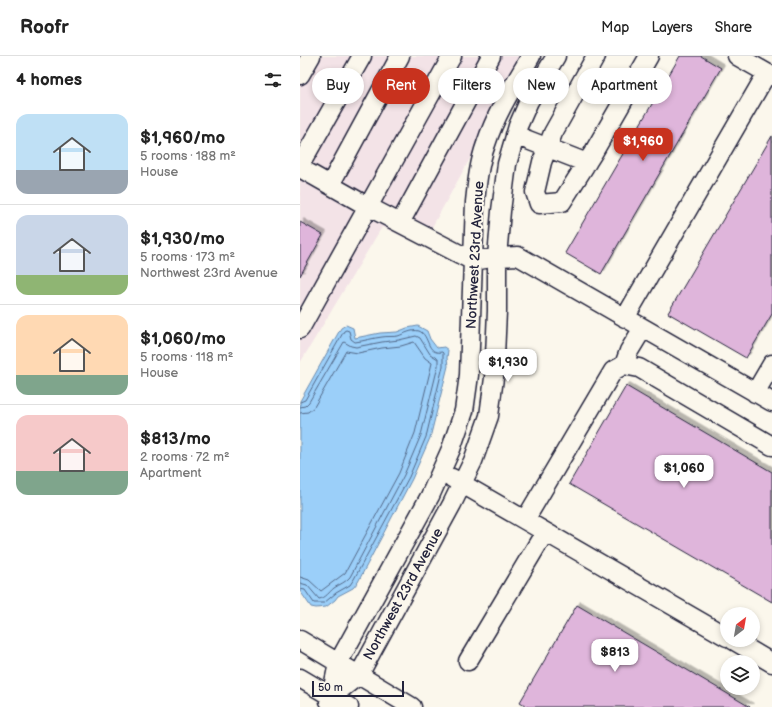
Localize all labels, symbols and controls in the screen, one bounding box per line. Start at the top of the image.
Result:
text: Roofr [20,16,69,39]
text: Map [601,19,629,36]
text: Layers [651,19,693,36]
text: Share [715,19,752,36]
chip: Buy [312,68,364,104]
chip: Rent [372,68,430,104]
chip: Filters [438,68,505,104]
chip: New [513,68,569,104]
chip: Apartment [577,68,672,104]
icon: filters [262,69,284,91]
text: 4 homes [16,70,82,90]
text: $1,960/mo [140,128,225,148]
pin: $1,960 [610,128,676,162]
icon: home [48,130,96,178]
text: $1,960 [623,133,663,149]
text: 5 rooms · 188 m² [140,148,236,164]
text: House [140,164,178,180]
street label: Northwest 23rd Avenue [463,180,487,330]
text: $1,930/mo [140,229,225,249]
icon: home [48,231,96,279]
text: 5 rooms · 173 m² [140,249,235,265]
text: Northwest 23rd Avenue [140,265,278,281]
text: $1,060/mo [140,329,226,349]
icon: home [48,331,96,379]
text: 5 rooms · 118 m² [140,349,233,365]
pin: $1,930 [475,349,541,383]
text: $1,930 [488,354,528,370]
text: House [140,365,178,381]
text: $813/mo [140,429,211,449]
icon: home [48,431,96,479]
text: 2 rooms · 72 m² [140,449,230,465]
pin: $1,060 [651,455,717,489]
text: $1,060 [663,460,705,476]
text: Apartment [140,465,201,481]
street label: Northwest 23rd Avenue [360,525,446,663]
north arrow [720,607,760,647]
map controls [720,607,760,695]
pin: $813 [591,639,639,673]
text: $813 [600,644,630,660]
button: layers [720,655,760,695]
scale bar [312,679,404,698]
text: 50 m [318,681,343,694]

